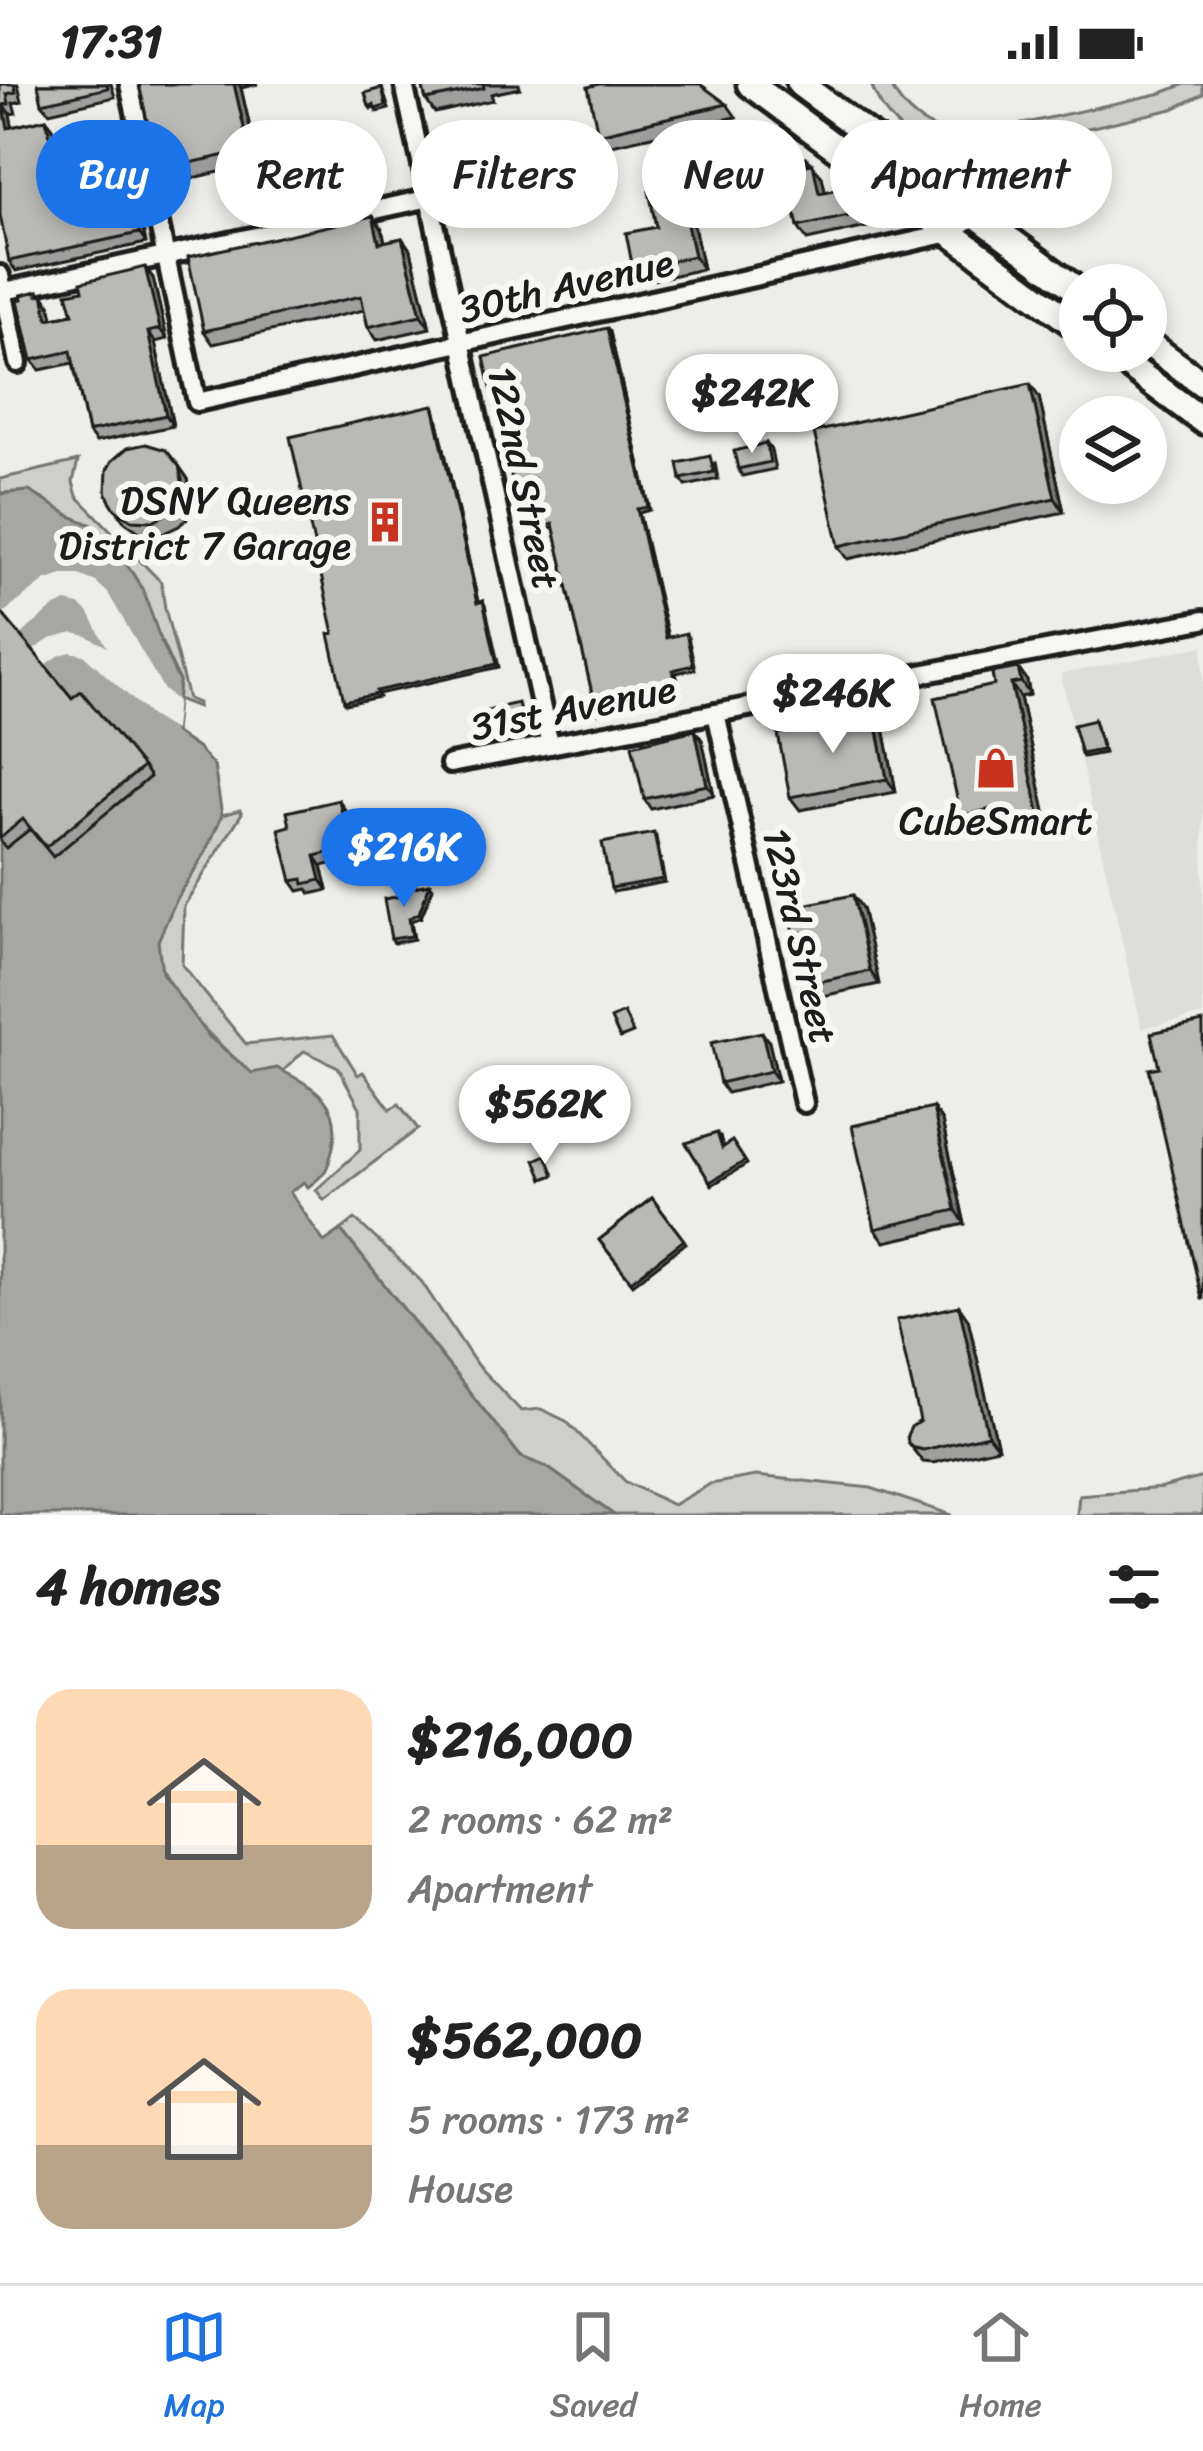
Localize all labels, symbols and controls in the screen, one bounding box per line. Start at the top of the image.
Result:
text: 17:31 [60,2,163,82]
chip: Buy [36,120,191,228]
chip: Rent [215,120,387,228]
chip: Filters [411,120,618,228]
chip: New [642,120,806,228]
chip: Apartment [830,120,1112,228]
street label: 30th Avenue [452,227,680,344]
map controls [1059,264,1167,504]
button: locate [1059,264,1167,372]
pin: $242K [668,354,836,456]
text: $242K [692,358,812,427]
street label: 122nd Street [467,360,582,596]
button: layers [1059,396,1167,504]
place label: DSNY Queens District 7 Garage [58,466,351,580]
building icon: DSNY Queens District 7 Garage [362,499,408,545]
street label: 31st Avenue [465,654,682,761]
pin: $246K [749,654,917,756]
text: $246K [774,658,893,727]
shop icon: CubeSmart [973,745,1019,791]
place label: CubeSmart [899,786,1093,855]
pin: $216K [320,808,488,910]
text: $216K [348,812,460,881]
street label: 123rd Street [742,821,859,1051]
pin: $562K [461,1065,629,1167]
text: $562K [486,1069,604,1138]
text: 4 homes [36,1542,220,1632]
icon: filters [1101,1554,1167,1620]
text: $216,000 [408,1695,633,1785]
icon: home [132,1737,276,1881]
text: 2 rooms · 62 m² [408,1785,673,1854]
text: Apartment [408,1854,592,1923]
text: $562,000 [408,1995,642,2085]
icon: home [132,2037,276,2181]
text: 5 rooms · 173 m² [408,2085,690,2154]
text: House [408,2154,513,2223]
tab: Map [161,2304,227,2434]
tab: Saved [550,2304,637,2434]
tab: Home [959,2304,1042,2434]

